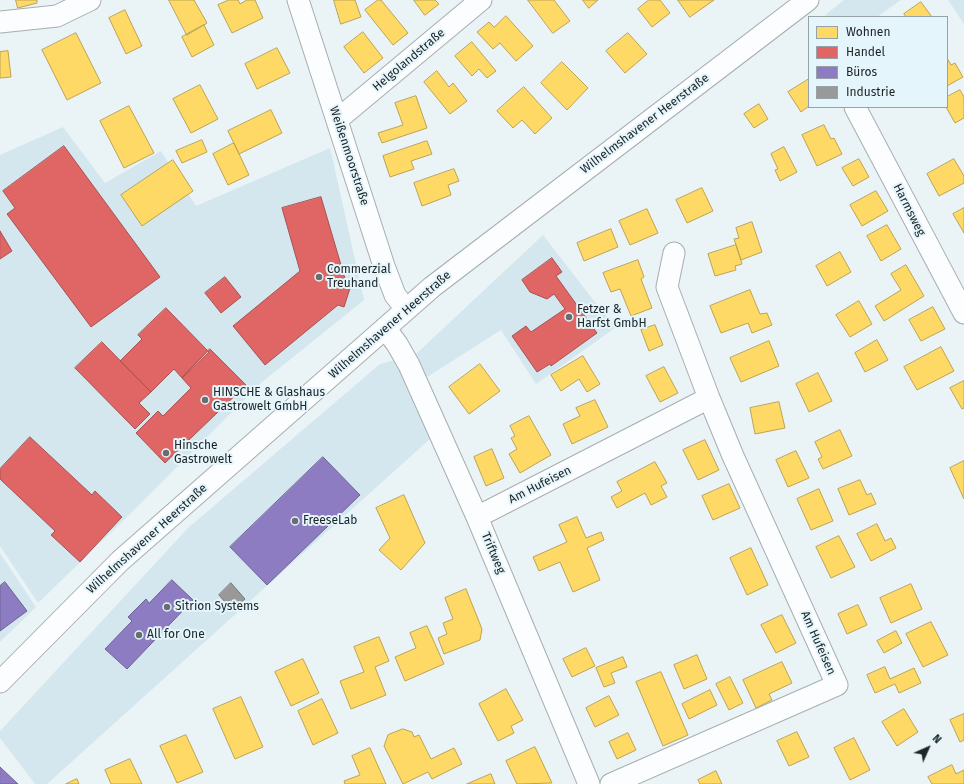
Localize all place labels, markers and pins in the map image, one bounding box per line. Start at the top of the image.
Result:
place label: Commerzial Treuhand [327,263,391,291]
marker: Commerzial Treuhand [314,272,324,282]
place label: Fetzer & Harfst GmbH [577,303,647,331]
marker: Fetzer & Harfst GmbH [564,312,574,322]
place label: HINSCHE & Glashaus Gastrowelt GmbH [213,386,325,414]
marker: HINSCHE & Glashaus Gastrowelt GmbH [200,395,210,405]
place label: Hinsche Gastrowelt [174,439,232,467]
marker: Hinsche Gastrowelt [161,448,171,458]
place label: FreeseLab [303,514,357,528]
marker: FreeseLab [290,516,300,526]
place label: Sitrion Systems [175,600,259,614]
marker: Sitrion Systems [162,602,172,612]
place label: All for One [147,628,205,642]
marker: All for One [134,630,144,640]

